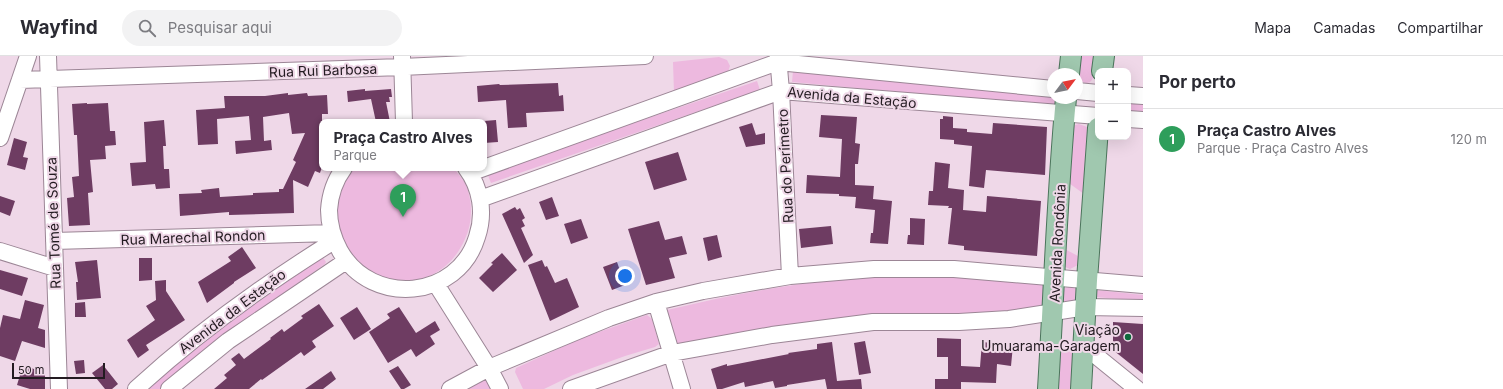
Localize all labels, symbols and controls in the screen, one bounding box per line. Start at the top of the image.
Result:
search box [122,10,402,46]
text: Wayfind [20,16,98,39]
icon: search [136,17,158,39]
text: Pesquisar aqui [168,18,272,37]
text: Mapa [1254,19,1291,36]
text: Camadas [1313,19,1375,36]
text: Compartilhar [1397,19,1483,36]
street label: Rua Rui Barbosa [269,60,377,80]
north arrow [1047,68,1083,104]
map controls [1095,68,1131,140]
button: + [1095,68,1131,104]
text: Por perto [1159,72,1236,92]
street label: Avenida da Estação [787,83,917,111]
button: − [1095,104,1131,140]
street label: Rua do Perímetro [774,108,796,224]
popup [319,119,487,171]
text: Praça Castro Alves [1197,121,1336,140]
text: Praça Castro Alves [333,128,473,147]
text: 1 [1169,131,1175,147]
text: 120 m [1451,131,1487,147]
text: Parque · Praça Castro Alves [1197,140,1368,156]
text: Parque [333,147,377,163]
street label: Rua Tomé de Souza [42,157,64,289]
street label: Avenida Rondônia [1045,183,1069,303]
pin: 1 [390,184,416,217]
street label: Rua Marechal Rondon [120,226,266,248]
street label: Avenida da Estação [175,265,289,357]
your location [615,266,635,286]
place label: Viação Umuarama-Garagem [981,321,1120,354]
marker: Viação Umuarama-Garagem [1123,332,1133,342]
scale bar [12,361,105,380]
text: 50 m [18,363,44,377]

